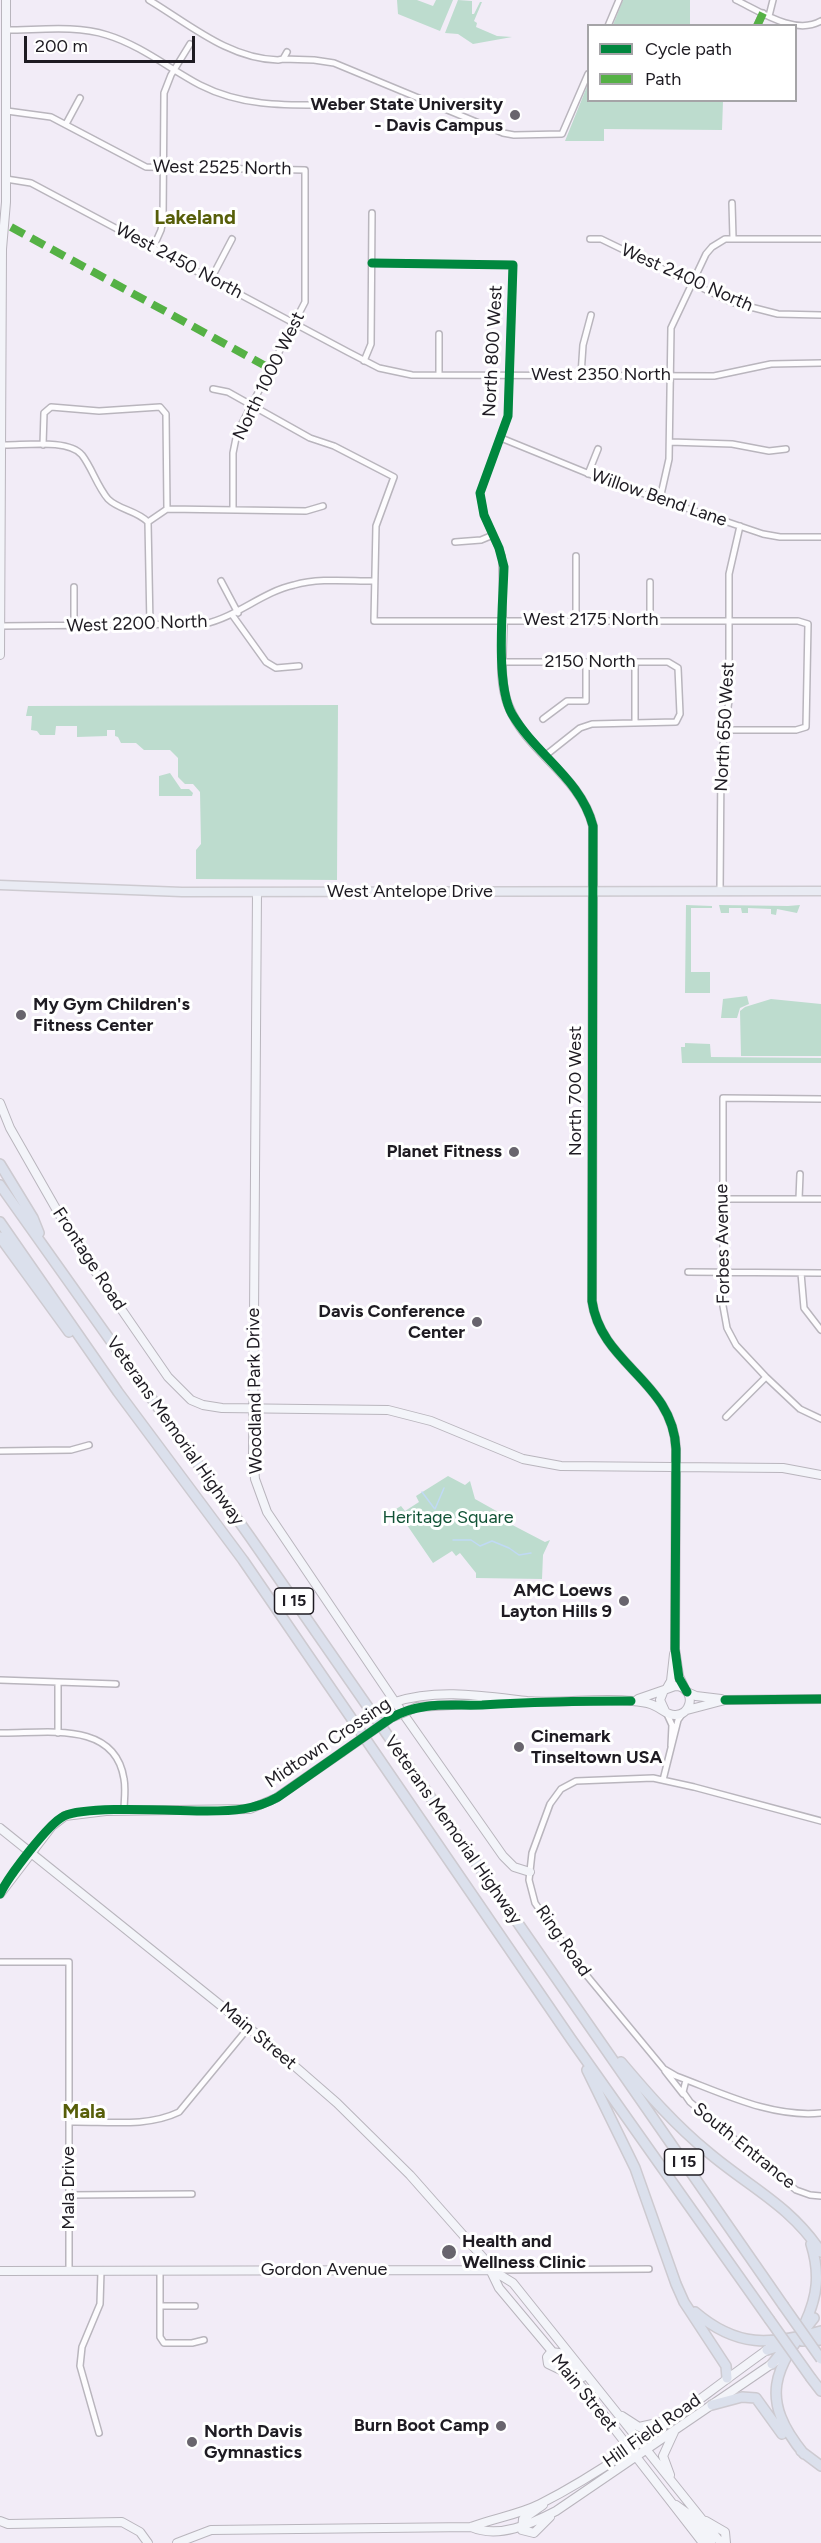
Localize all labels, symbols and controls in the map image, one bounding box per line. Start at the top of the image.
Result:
scale bar [27,24,198,62]
legend [587,24,797,102]
text: 200 m [35,35,88,57]
text: Cycle path [645,38,732,60]
text: Path [645,68,681,90]
place label: Weber State University - Davis Campus [310,94,503,136]
marker: Weber State University - Davis Campus [508,108,522,122]
street label: West 2525 North [153,156,291,180]
district label: Lakeland [154,206,236,230]
street label: West 2450 North [112,218,246,304]
street label: West 2400 North [618,239,756,317]
street label: North 800 West [479,285,507,417]
street label: North 1000 West [229,308,309,444]
street label: West 2350 North [531,364,671,386]
street label: Willow Bend Lane [588,465,730,531]
street label: West 2175 North [523,609,659,631]
street label: West 2200 North [66,611,208,637]
street label: 2150 North [544,651,636,673]
street label: North 650 West [711,662,739,792]
street label: West Antelope Drive [327,881,493,903]
place label: My Gym Children's Fitness Center [33,994,190,1036]
marker: My Gym Children's Fitness Center [14,1008,28,1022]
street label: North 700 West [565,1026,587,1156]
place label: Planet Fitness [387,1141,502,1163]
marker: Planet Fitness [507,1145,521,1159]
street label: Forbes Avenue [711,1184,735,1304]
street label: Frontage Road [48,1203,130,1315]
place label: Davis Conference Center [318,1301,465,1344]
street label: Woodland Park Drive [243,1308,267,1474]
marker: Davis Conference Center [470,1315,484,1329]
street label: Veterans Memorial Highway [101,1332,249,1530]
park label: Heritage Square [383,1507,513,1529]
place label: AMC Loews Layton Hills 9 [500,1580,612,1622]
road number: I 15 [274,1588,314,1614]
marker: AMC Loews Layton Hills 9 [617,1594,631,1608]
street label: Midtown Crossing [261,1693,395,1793]
place label: Cinemark Tinseltown USA [531,1726,662,1768]
street label: Veterans Memorial Highway [379,1731,527,1929]
marker: Cinemark Tinseltown USA [512,1740,526,1754]
street label: Ring Road [531,1901,595,1981]
street label: Main Street [215,1998,301,2074]
street label: South Entrance [689,2098,799,2194]
district label: Mala [62,2100,106,2124]
street label: Mala Drive [58,2146,80,2230]
road number: I 15 [664,2149,704,2175]
place label: Health and Wellness Clinic [462,2231,586,2274]
marker: Health and Wellness Clinic [440,2243,458,2261]
street label: Gordon Avenue [261,2259,387,2281]
street label: Main Street [546,2350,622,2436]
street label: Hill Field Road [599,2389,705,2473]
place label: Burn Boot Camp [354,2415,489,2437]
marker: Burn Boot Camp [494,2419,508,2433]
place label: North Davis Gymnastics [204,2421,302,2464]
marker: North Davis Gymnastics [185,2435,199,2449]

